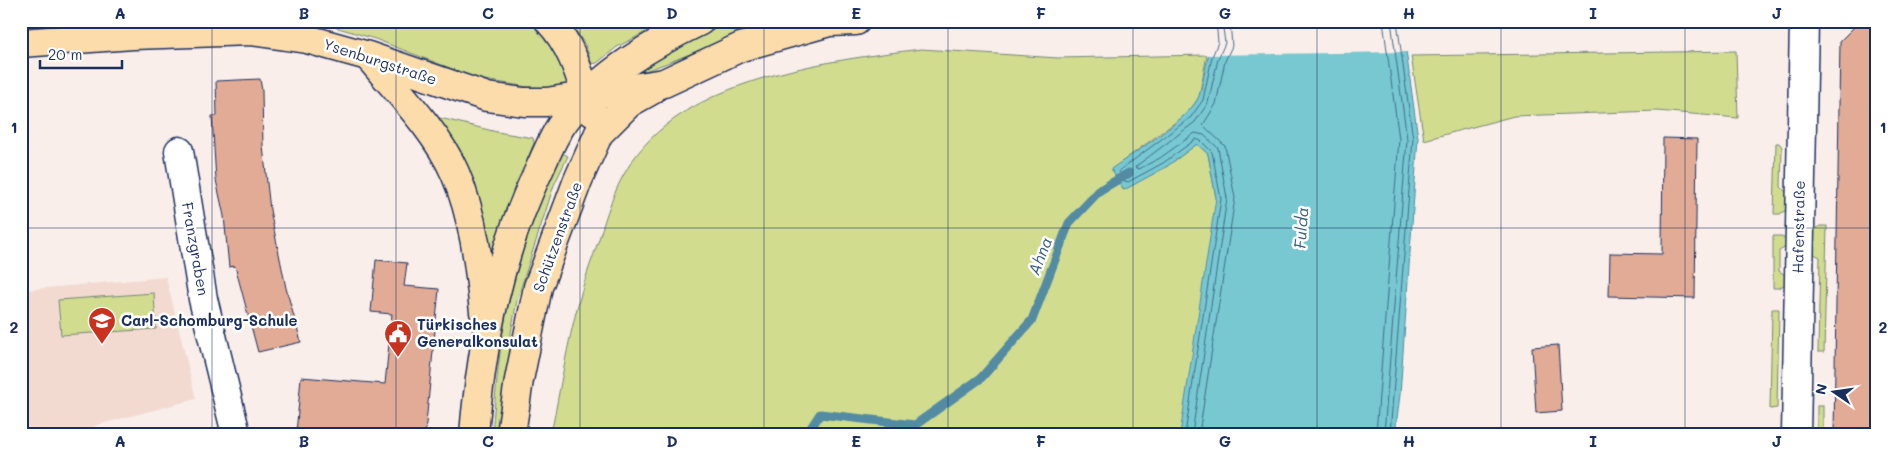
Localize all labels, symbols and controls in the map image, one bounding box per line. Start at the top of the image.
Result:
text: A [114,2,126,23]
text: B [299,2,309,23]
text: C [482,2,494,23]
text: D [666,2,678,23]
text: E [851,2,861,23]
text: F [1036,2,1046,23]
text: G [1219,2,1231,23]
text: H [1403,2,1415,23]
text: I [1589,2,1597,23]
text: J [1772,2,1782,23]
street label: Ysenburgstraße [321,33,440,89]
scale bar [40,38,122,70]
text: 20 m [48,44,82,64]
text: 1 [10,116,18,137]
text: 1 [1879,116,1887,137]
street label: Schützenstraße [528,179,586,295]
street label: Hafenstraße [1787,180,1809,274]
street label: Franzgraben [178,200,214,297]
water label: Fulda [1289,206,1312,250]
water label: Ahna [1023,234,1056,278]
school or university icon: Carl-Schomburg-Schule [87,306,117,345]
place label: Carl-Schomburg-Schule [121,310,298,330]
place label: Türkisches Generalkonsulat [417,314,538,351]
text: 2 [10,316,19,337]
text: 2 [1879,316,1888,337]
public building icon: Türkisches Generalkonsulat [383,319,413,358]
north arrow [1810,368,1860,418]
text: N [1810,382,1831,396]
text: A [114,430,126,451]
text: B [299,430,309,451]
text: C [482,430,494,451]
text: D [666,430,678,451]
text: E [851,430,861,451]
text: F [1036,430,1046,451]
text: G [1219,430,1231,451]
text: H [1403,430,1415,451]
text: I [1589,430,1597,451]
text: J [1772,430,1782,451]

